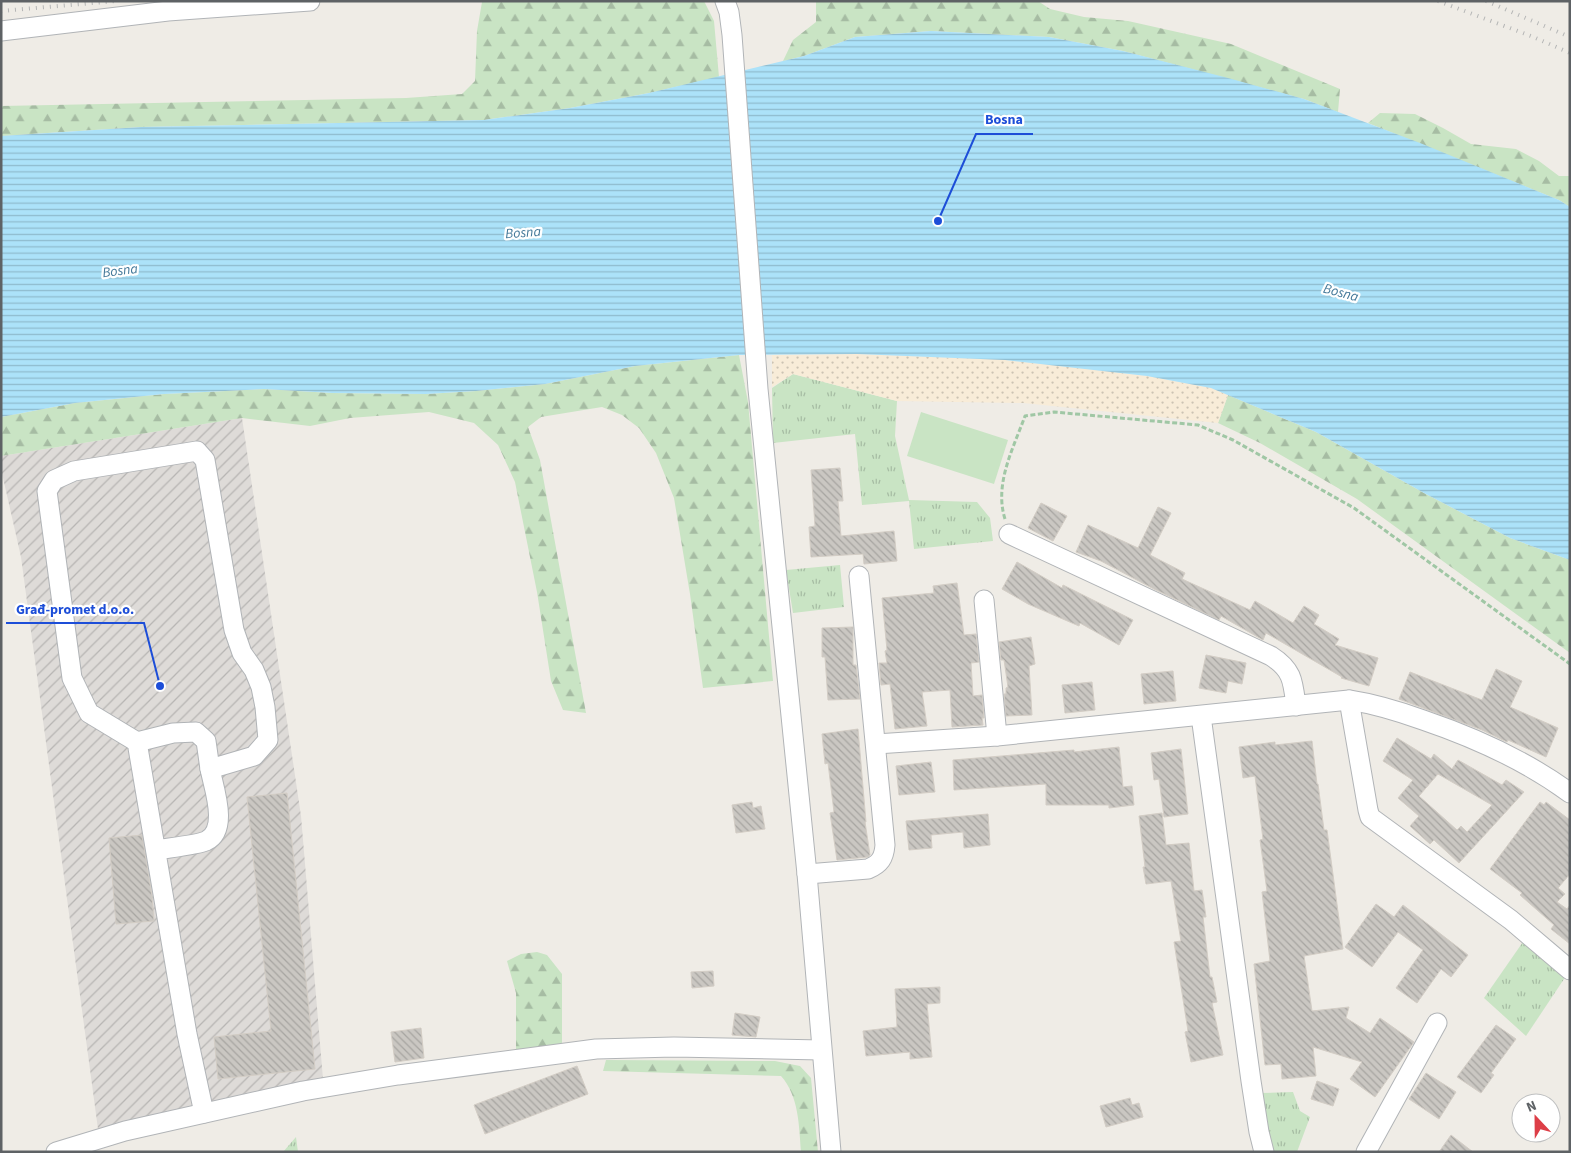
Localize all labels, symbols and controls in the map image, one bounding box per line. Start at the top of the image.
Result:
callout: Bosna [976,105,1033,134]
text: Bosna [985,110,1023,130]
water label: Bosna [505,222,542,244]
water label: Bosna [101,259,140,283]
water label: Bosna [1321,279,1361,307]
callout: Građ-promet d.o.o. [6,594,144,623]
text: Građ-promet d.o.o. [16,600,134,620]
north arrow [1511,1093,1561,1143]
text: N [1523,1096,1540,1118]

